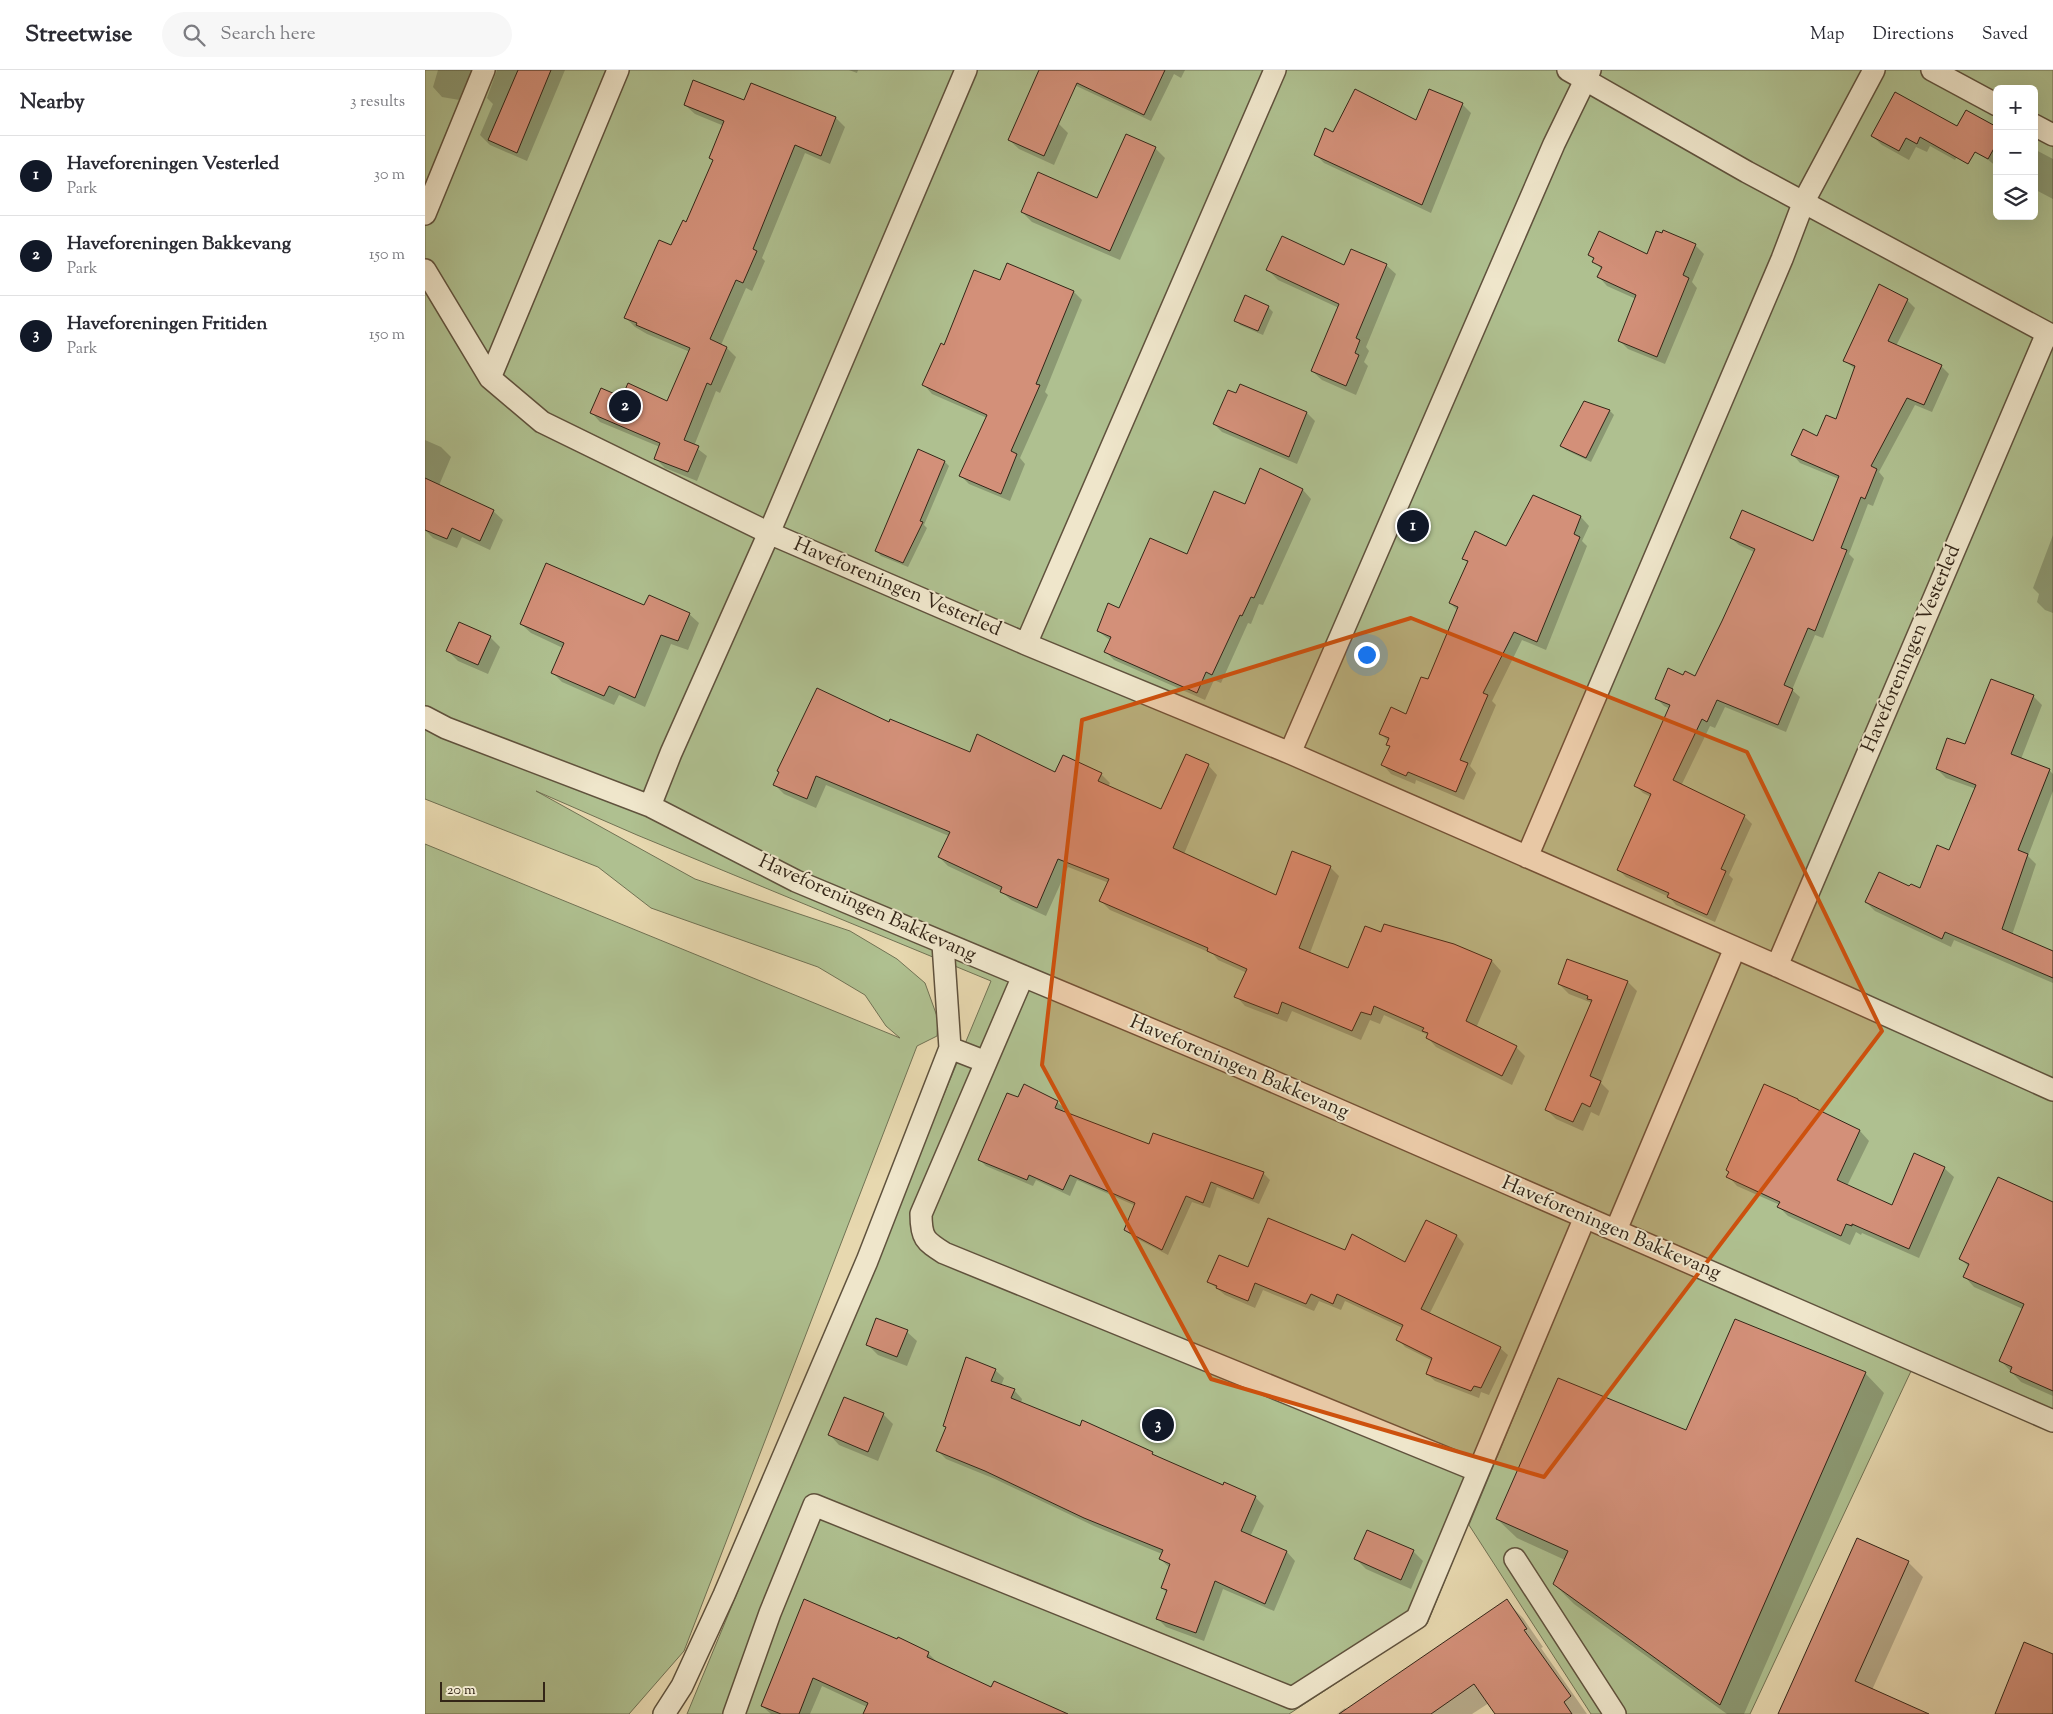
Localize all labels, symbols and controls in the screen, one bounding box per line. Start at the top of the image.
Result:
search box [162,12,512,57]
text: Streetwise [25,18,132,52]
icon: search [180,21,208,49]
text: Search here [220,21,316,48]
text: Map [1810,22,1845,48]
text: Directions [1873,22,1954,48]
text: Saved [1982,22,2028,48]
map controls [1993,85,2038,220]
button: + [1993,85,2038,130]
text: Nearby [20,88,85,118]
text: 3 results [350,91,405,114]
button: − [1993,130,2038,175]
text: Haveforeningen Vesterled [67,151,279,178]
text: 1 [33,164,39,187]
text: 30 m [374,164,405,187]
button: layers [1993,175,2038,220]
text: Park [67,178,98,201]
text: Haveforeningen Bakkevang [67,231,291,258]
text: 2 [32,244,40,267]
text: 150 m [369,244,405,267]
text: Park [67,258,98,281]
text: Haveforeningen Fritiden [67,311,267,338]
text: 3 [33,324,39,347]
text: 150 m [369,324,405,347]
text: Park [67,338,98,361]
pin: 2 [609,387,641,425]
pin: 1 [1397,507,1429,545]
street label: Haveforeningen Vesterled [789,531,1005,645]
street label: Haveforeningen Vesterled [1855,541,1969,757]
your location [1354,642,1380,668]
street label: Haveforeningen Bakkevang [753,848,981,970]
street label: Haveforeningen Bakkevang [1125,1009,1353,1127]
street label: Haveforeningen Bakkevang [1497,1170,1725,1288]
pin: 3 [1142,1406,1174,1444]
scale bar [440,1679,545,1702]
text: 20 m [447,1681,476,1701]

